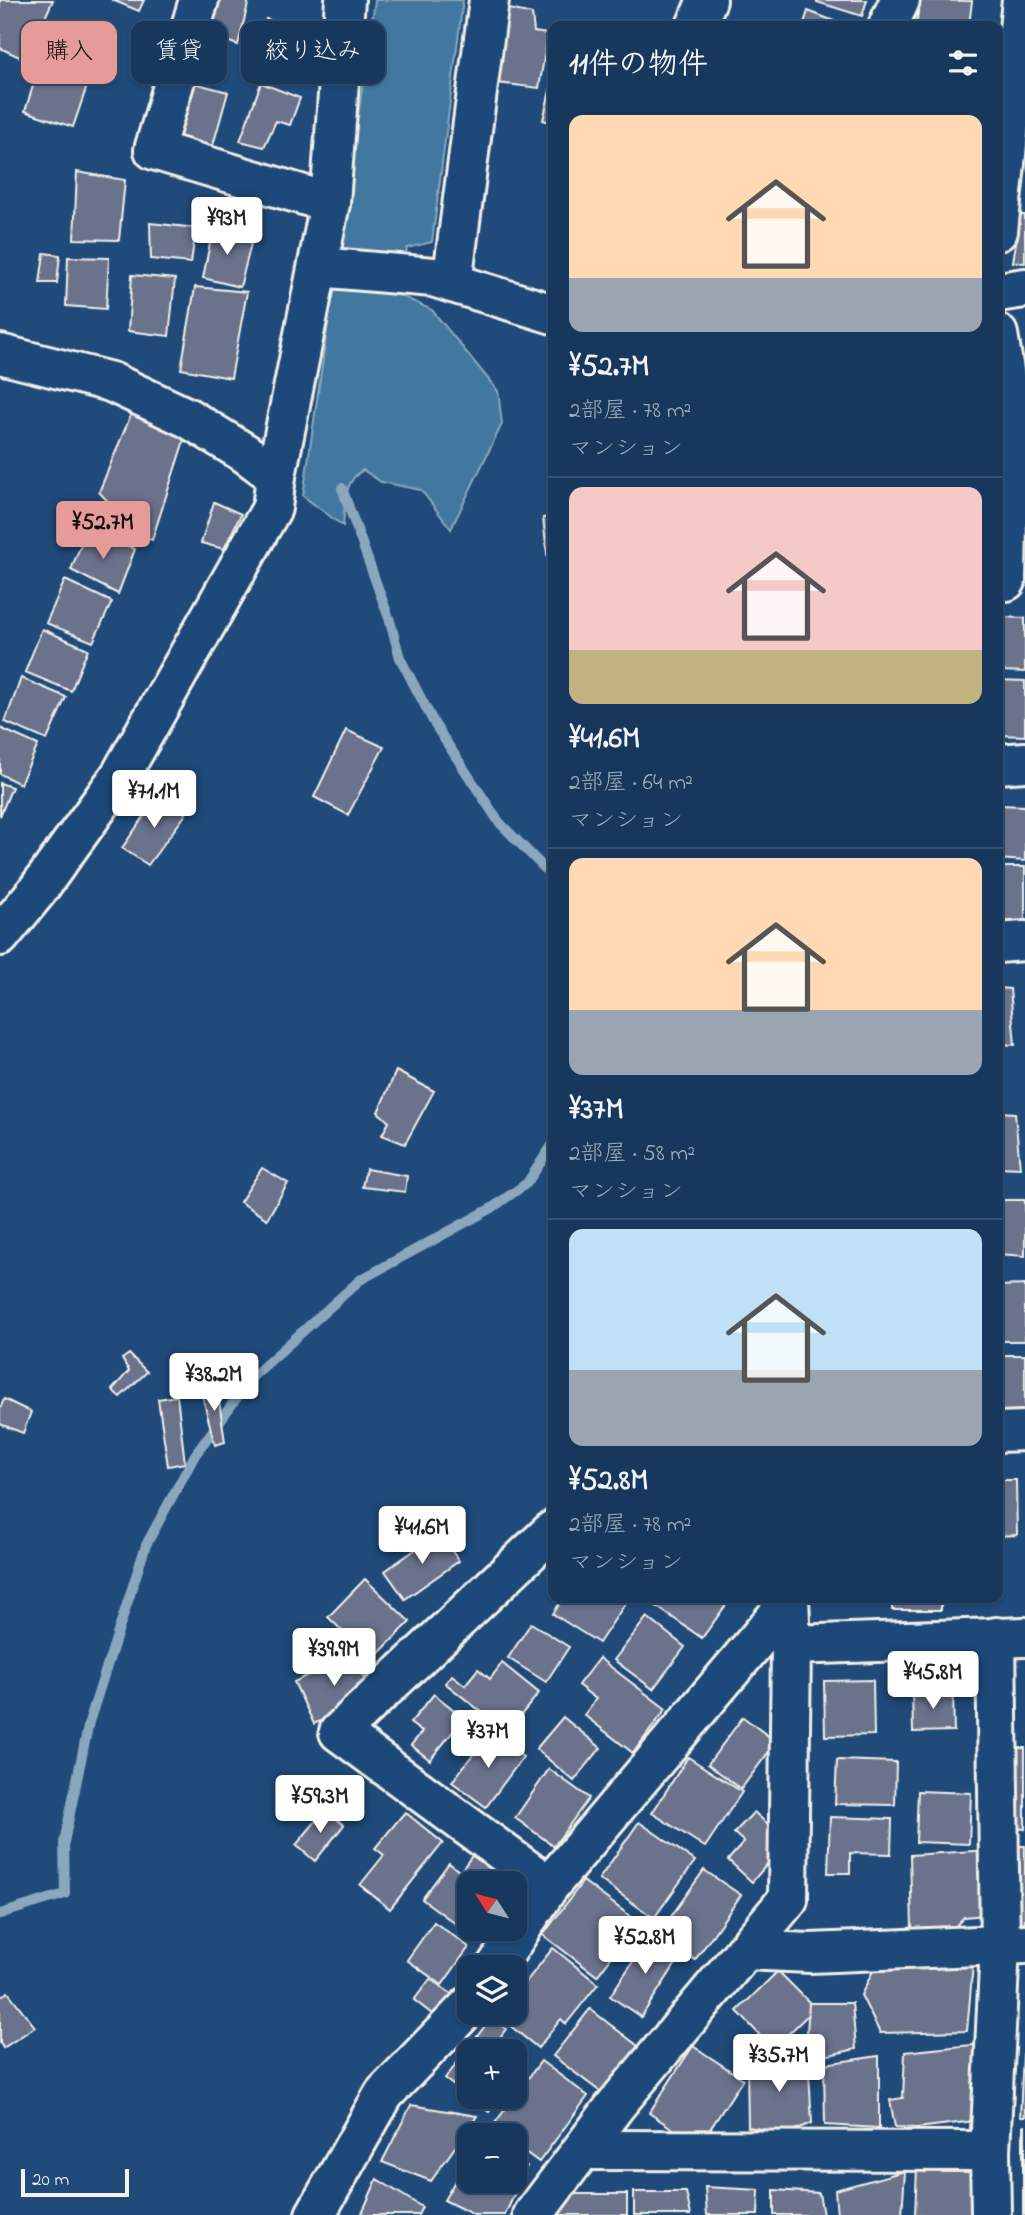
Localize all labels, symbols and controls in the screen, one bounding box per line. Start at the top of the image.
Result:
chip: 購入 [21,21,117,84]
chip: 賃貸 [131,21,227,84]
chip: 絞り込み [241,21,385,84]
text: 11件の物件 [569,44,708,88]
icon: filters [944,44,982,82]
icon: home [713,161,839,287]
pin: ¥93M [186,198,268,257]
text: ¥93M [207,203,247,236]
text: ¥52.7M [569,346,649,390]
text: 2部屋 · 78 m² [569,395,691,428]
text: マンション [569,433,683,466]
pin: ¥52.7M [46,502,160,561]
text: ¥52.7M [72,507,134,540]
icon: home [713,533,839,659]
text: ¥41.6M [569,718,640,762]
text: 2部屋 · 64 m² [569,767,693,800]
pin: ¥71.1M [97,770,211,830]
text: ¥71.1M [128,776,180,809]
text: マンション [569,805,683,838]
icon: home [713,904,839,1030]
text: ¥37M [569,1089,624,1133]
text: 2部屋 · 58 m² [569,1138,695,1171]
text: マンション [569,1176,683,1209]
icon: home [713,1275,839,1401]
pin: ¥38.2M [157,1354,271,1413]
text: ¥38.2M [185,1359,243,1392]
text: ¥52.8M [569,1460,648,1504]
pin: ¥41.6M [365,1506,479,1566]
text: 2部屋 · 78 m² [569,1509,691,1542]
text: ¥41.6M [395,1512,449,1545]
text: マンション [569,1547,683,1580]
pin: ¥39.9M [277,1628,391,1688]
text: ¥39.9M [309,1634,359,1667]
pin: ¥45.8M [876,1652,990,1711]
text: ¥45.8M [904,1657,962,1690]
pin: ¥37M [447,1710,529,1770]
text: ¥37M [467,1716,509,1749]
pin: ¥59.3M [263,1776,377,1835]
text: ¥59.3M [291,1781,349,1814]
north arrow [457,1871,527,1941]
map controls [457,1871,527,2193]
pin: ¥52.8M [588,1916,702,1976]
text: ¥52.8M [615,1922,675,1955]
button: layers [457,1955,527,2025]
pin: ¥35.7M [722,2035,836,2094]
button: + [457,2039,527,2109]
text: ¥35.7M [749,2040,809,2073]
button: − [457,2123,527,2193]
scale bar [21,2166,130,2198]
text: 20 m [32,2167,69,2194]

